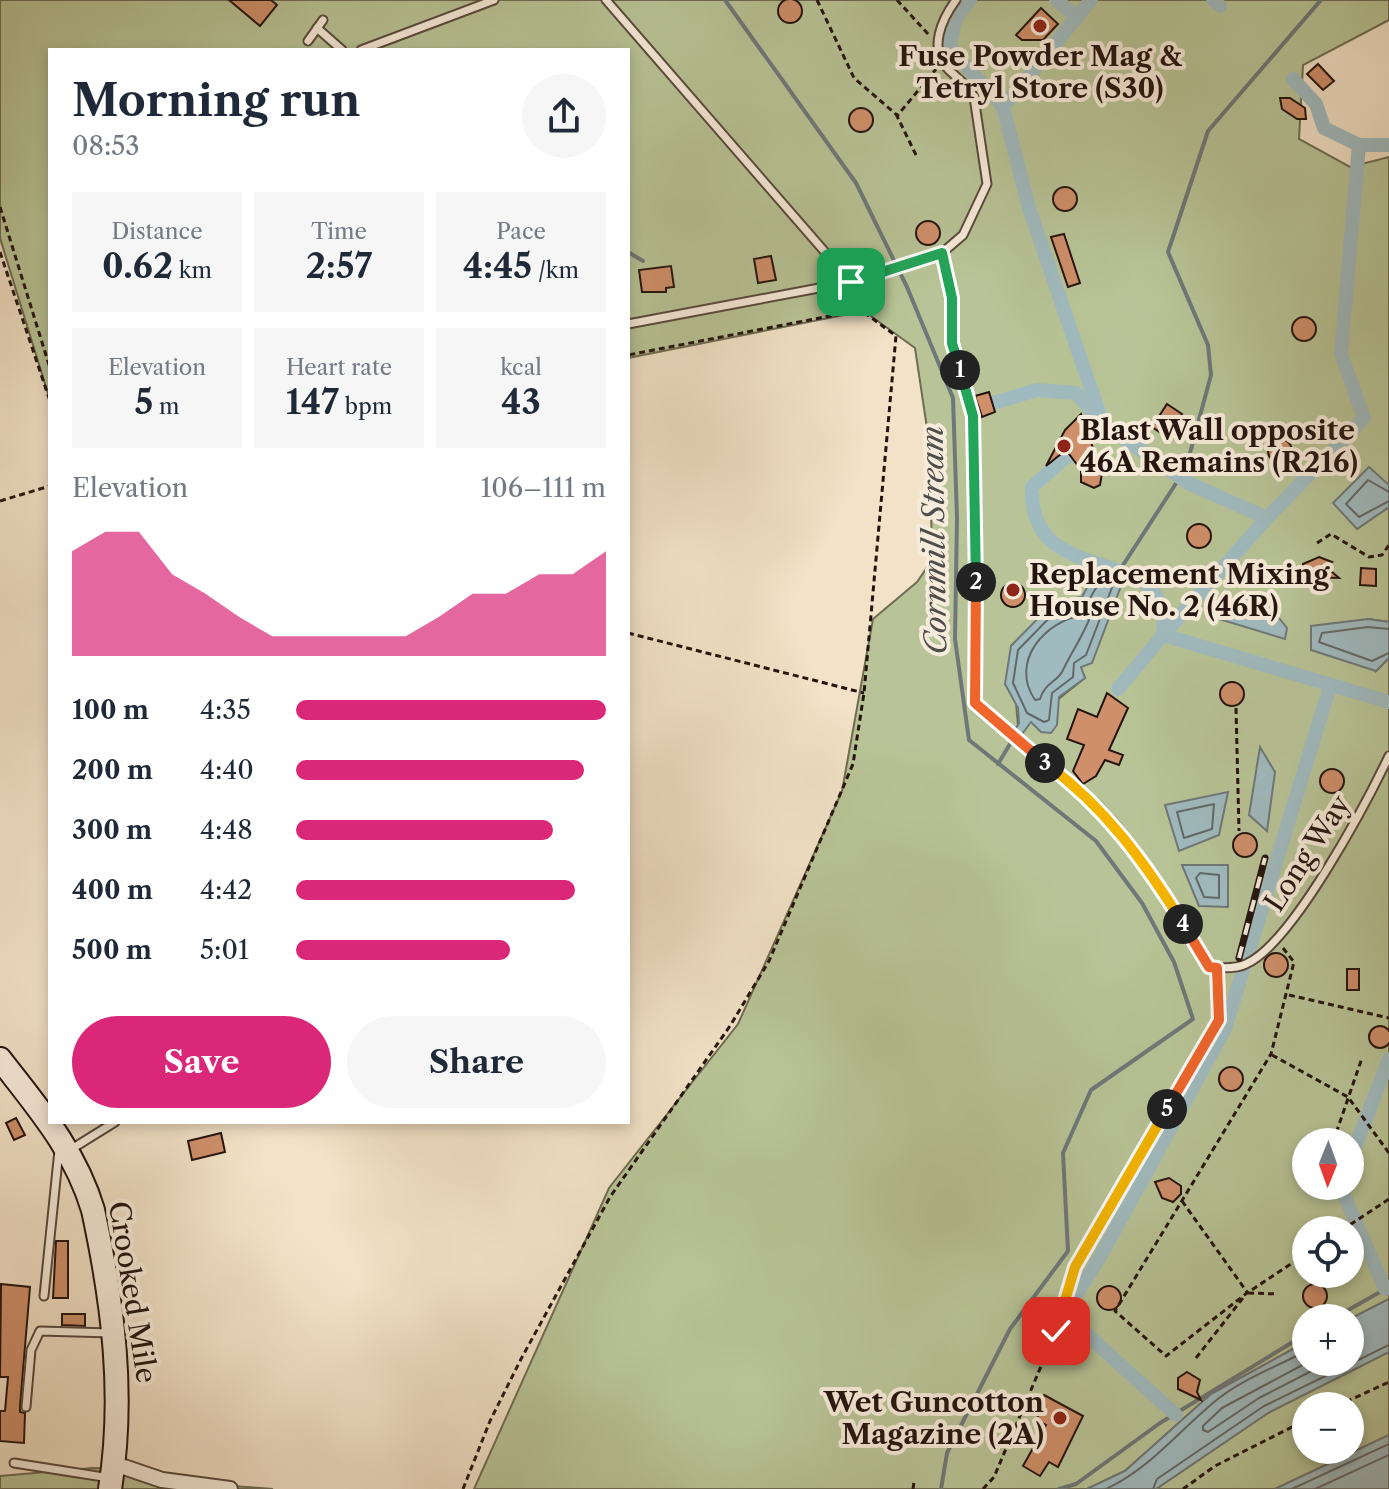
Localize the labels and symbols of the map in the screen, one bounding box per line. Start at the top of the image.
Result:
marker: Fuse Powder Mag & Tetryl Store (S30) [1031,17,1049,35]
place label: Fuse Powder Mag & Tetryl Store (S30) [898,39,1183,105]
pin [817,248,885,316]
pin: 1 [940,350,980,390]
place label: Blast Wall opposite 46A Remains (R216) [1080,413,1358,479]
water label: Cornmill Stream [914,425,954,655]
marker: Blast Wall opposite 46A Remains (R216) [1055,437,1073,455]
place label: Replacement Mixing House No. 2 (46R) [1029,557,1330,623]
pin: 2 [956,562,996,602]
marker: Replacement Mixing House No. 2 (46R) [1004,581,1022,599]
pin: 3 [1025,743,1065,783]
street label: Long Way [1257,788,1357,918]
pin: 4 [1163,904,1203,944]
pin: 5 [1147,1089,1187,1129]
north arrow [1292,1128,1364,1200]
street label: Crooked Mile [102,1199,164,1385]
pin [1022,1297,1090,1365]
place label: Wet Guncotton Magazine (2A) [823,1385,1044,1451]
marker: Wet Guncotton Magazine (2A) [1051,1409,1069,1427]

